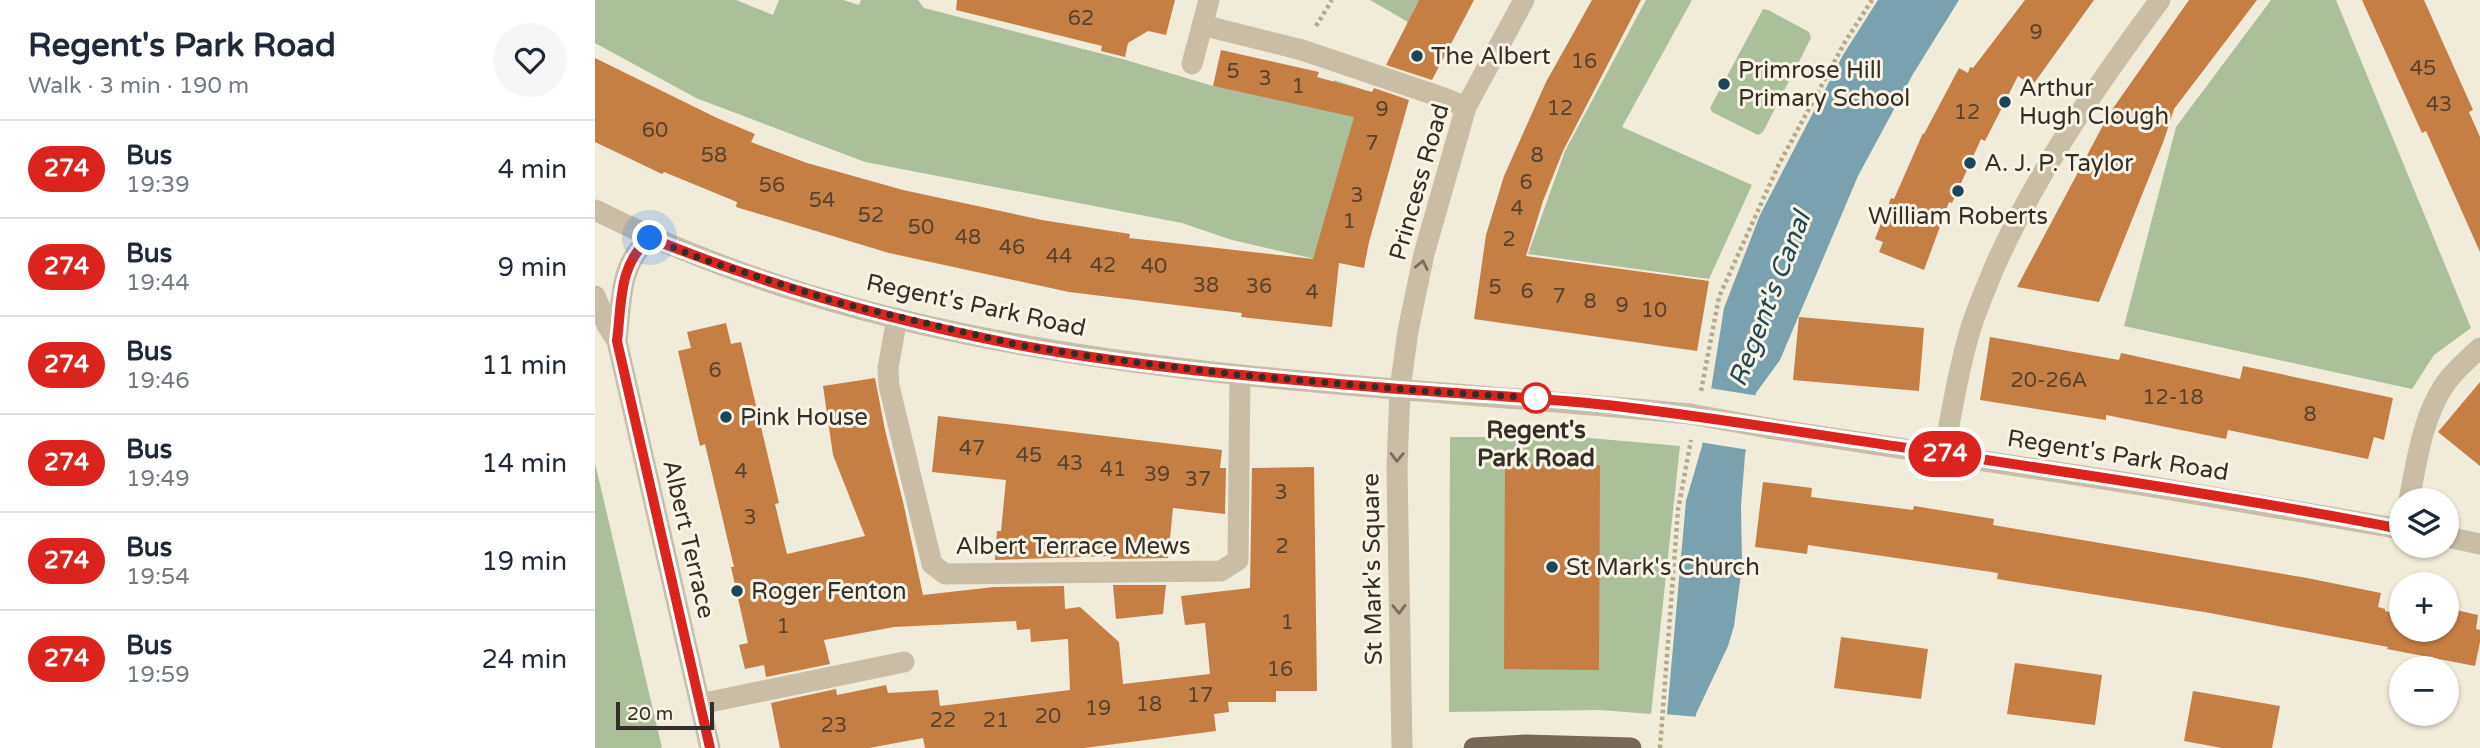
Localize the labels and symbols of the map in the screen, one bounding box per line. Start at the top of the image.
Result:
house number: 62 [1068,6,1094,31]
house number: 9 [2029,20,2043,45]
place label: The Albert [1431,42,1551,71]
marker: The Albert [1409,48,1425,64]
house number: 16 [1571,49,1597,74]
place label: Primrose Hill Primary School [1738,56,1910,113]
house number: 45 [2410,56,2436,81]
house number: 5 [1226,59,1240,84]
house number: 3 [1258,66,1272,91]
house number: 1 [1291,74,1305,99]
place label: Arthur Hugh Clough [2019,74,2169,131]
marker: Primrose Hill Primary School [1716,76,1732,92]
house number: 43 [2426,92,2452,117]
marker: Arthur Hugh Clough [1997,94,2013,110]
house number: 12 [1547,96,1573,121]
house number: 9 [1375,97,1389,122]
street label: Princess Road [1383,100,1456,264]
house number: 12 [1954,100,1980,125]
house number: 60 [642,118,668,143]
house number: 7 [1365,131,1379,156]
house number: 58 [701,143,727,168]
house number: 8 [1530,143,1544,168]
place label: A. J. P. Taylor [1984,149,2134,178]
marker: A. J. P. Taylor [1962,155,1978,171]
house number: 6 [1519,170,1533,195]
house number: 56 [759,173,785,198]
house number: 3 [1350,183,1364,208]
marker: William Roberts [1950,183,1966,199]
house number: 54 [809,188,835,213]
house number: 4 [1510,196,1524,221]
place label: William Roberts [1868,202,2048,231]
house number: 52 [858,203,884,228]
water label: Regent's Canal [1722,204,1818,391]
house number: 1 [1342,209,1356,234]
house number: 50 [908,215,934,240]
your location [632,220,667,255]
house number: 48 [955,225,981,250]
house number: 2 [1502,227,1516,252]
house number: 46 [999,235,1025,260]
house number: 44 [1046,244,1072,269]
house number: 42 [1090,253,1116,278]
house number: 40 [1141,254,1167,279]
one-way arrow [1413,259,1428,271]
street label: Regent's Park Road [863,268,1088,343]
house number: 38 [1193,273,1219,298]
house number: 36 [1246,274,1272,299]
house number: 5 [1488,275,1502,300]
house number: 6 [1520,279,1534,304]
house number: 4 [1305,280,1319,305]
house number: 7 [1552,284,1566,309]
house number: 8 [1583,289,1597,314]
house number: 9 [1615,293,1629,318]
house number: 10 [1641,298,1667,323]
house number: 6 [708,358,722,383]
house number: 20-26A [2011,368,2088,393]
marker: Regent's Park Road [1521,383,1551,413]
house number: 12-18 [2142,385,2204,410]
house number: 8 [2303,402,2317,427]
place label: Pink House [740,403,868,432]
marker: Pink House [718,409,734,425]
place label: Regent's Park Road [1477,416,1595,473]
street label: Regent's Park Road [2005,424,2231,487]
line badge: 274 [1905,431,1985,477]
house number: 47 [959,436,985,461]
house number: 45 [1016,443,1042,468]
house number: 43 [1057,451,1083,476]
one-way arrow [1389,453,1405,463]
street label: Albert Terrace [656,457,721,621]
house number: 41 [1100,457,1126,482]
house number: 4 [734,459,748,484]
house number: 39 [1144,462,1170,487]
house number: 37 [1185,467,1211,492]
street label: St Mark's Square [1356,473,1389,665]
house number: 3 [1274,480,1288,505]
house number: 3 [743,505,757,530]
street label: Albert Terrace Mews [956,532,1190,561]
house number: 2 [1275,534,1289,559]
place label: St Mark's Church [1566,553,1760,582]
marker: St Mark's Church [1544,559,1560,575]
place label: Roger Fenton [751,577,907,606]
marker: Roger Fenton [729,583,745,599]
one-way arrow [1391,604,1407,615]
house number: 1 [1280,610,1294,635]
house number: 1 [776,614,790,639]
house number: 16 [1267,657,1293,682]
house number: 17 [1187,683,1213,708]
house number: 18 [1136,692,1162,717]
house number: 19 [1085,696,1111,721]
scale bar [616,699,714,731]
house number: 20 [1035,704,1061,729]
house number: 22 [930,708,956,733]
house number: 21 [983,708,1009,733]
house number: 23 [821,713,847,738]

